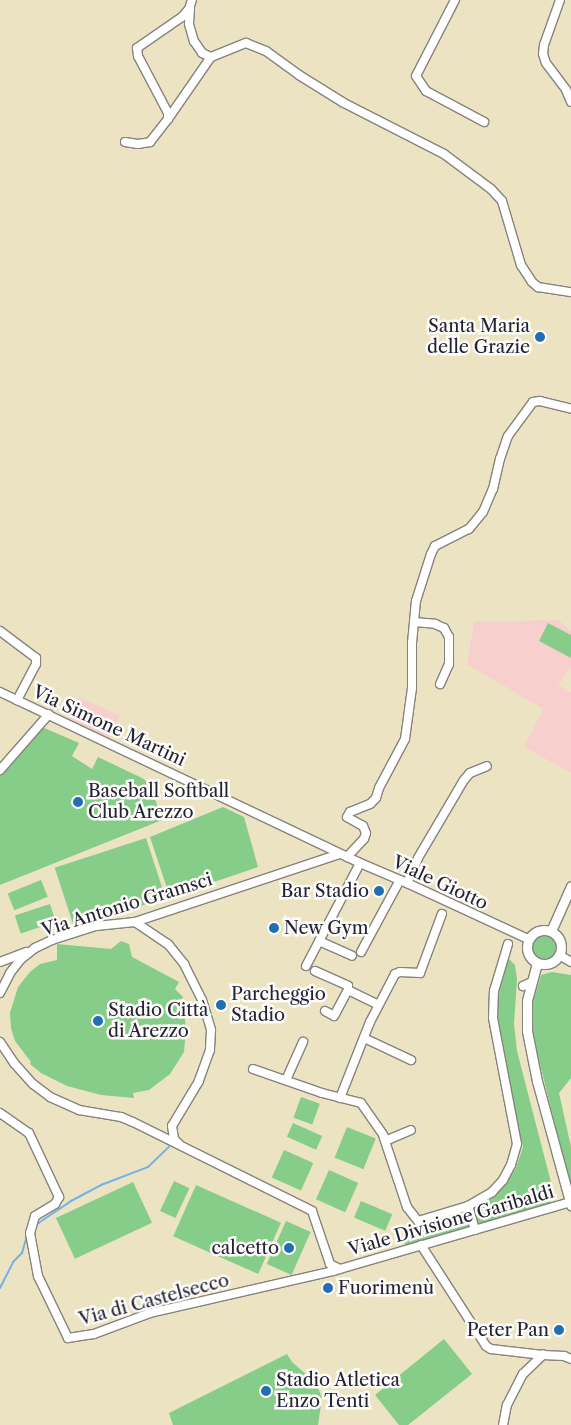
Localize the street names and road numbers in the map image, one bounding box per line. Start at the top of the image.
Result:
street label: Via Simone Martini [29,681,189,771]
street label: Viale Giotto [389,851,491,915]
street label: Via Antonio Gramsci [39,869,215,941]
street label: Viale Divisione Garibaldi [346,1181,556,1261]
street label: Via di Castelsecco [76,1270,232,1330]

